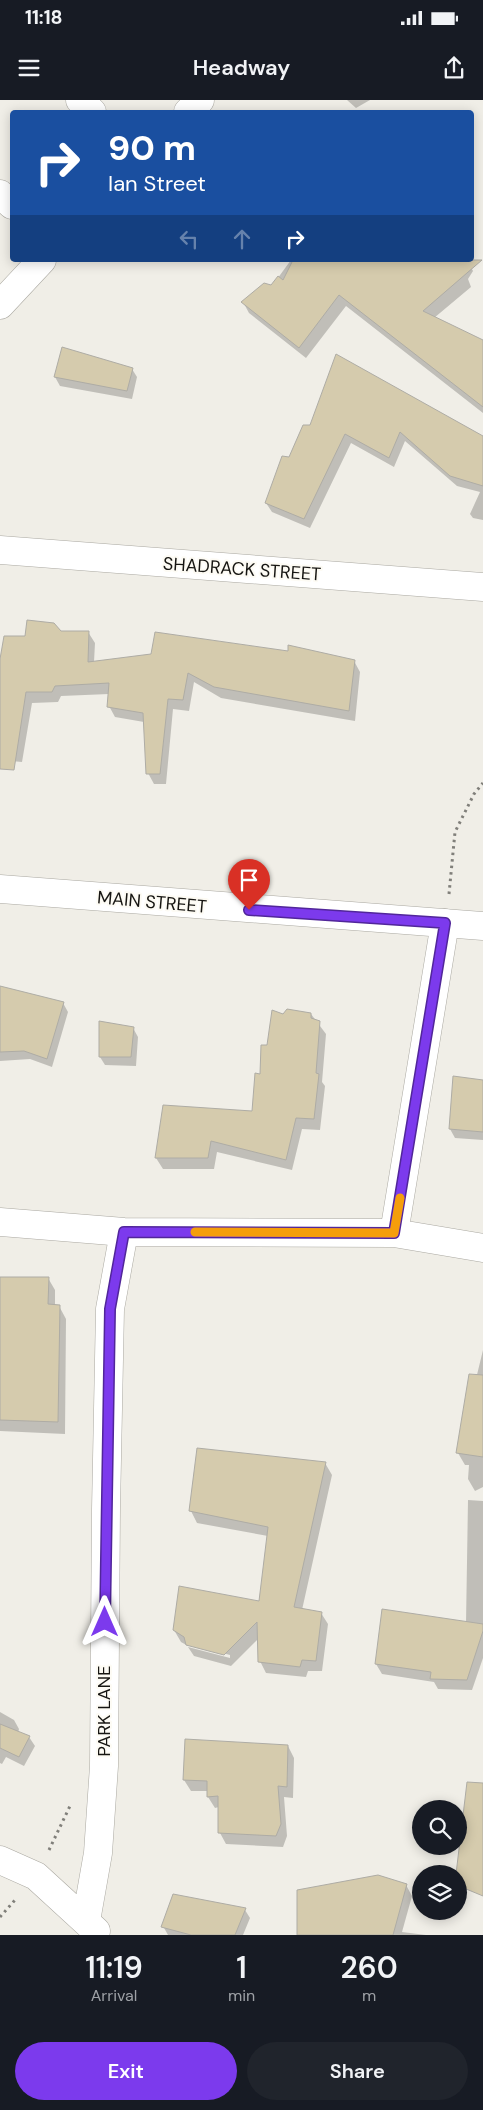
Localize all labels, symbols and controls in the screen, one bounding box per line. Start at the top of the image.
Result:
text: 11:18 [25,5,63,30]
text: Headway [193,53,290,82]
icon: menu [15,54,43,82]
icon: share [440,54,468,82]
text: 90 m [108,125,196,171]
icon: right [25,130,90,195]
text: Ian Street [108,169,206,198]
icon: left [175,225,203,253]
icon: ahead [228,225,256,253]
icon: right [281,225,309,253]
street label: SHADRACK STREET [162,551,322,587]
pin [228,859,270,910]
icon: arrive [235,866,263,894]
street label: MAIN STREET [96,885,208,919]
position arrow [78,1595,130,1647]
street label: PARK LANE [92,1666,116,1756]
map controls [412,1800,467,1920]
button: search [412,1800,467,1855]
button: layers [412,1865,467,1920]
text: 11:19 [85,1948,143,1987]
text: 1 [236,1948,247,1987]
text: 260 [340,1948,398,1987]
text: Arrival [91,1985,137,2006]
text: min [228,1985,255,2006]
text: m [362,1985,376,2006]
button: Exit [15,2042,237,2100]
button: Share [247,2042,468,2100]

